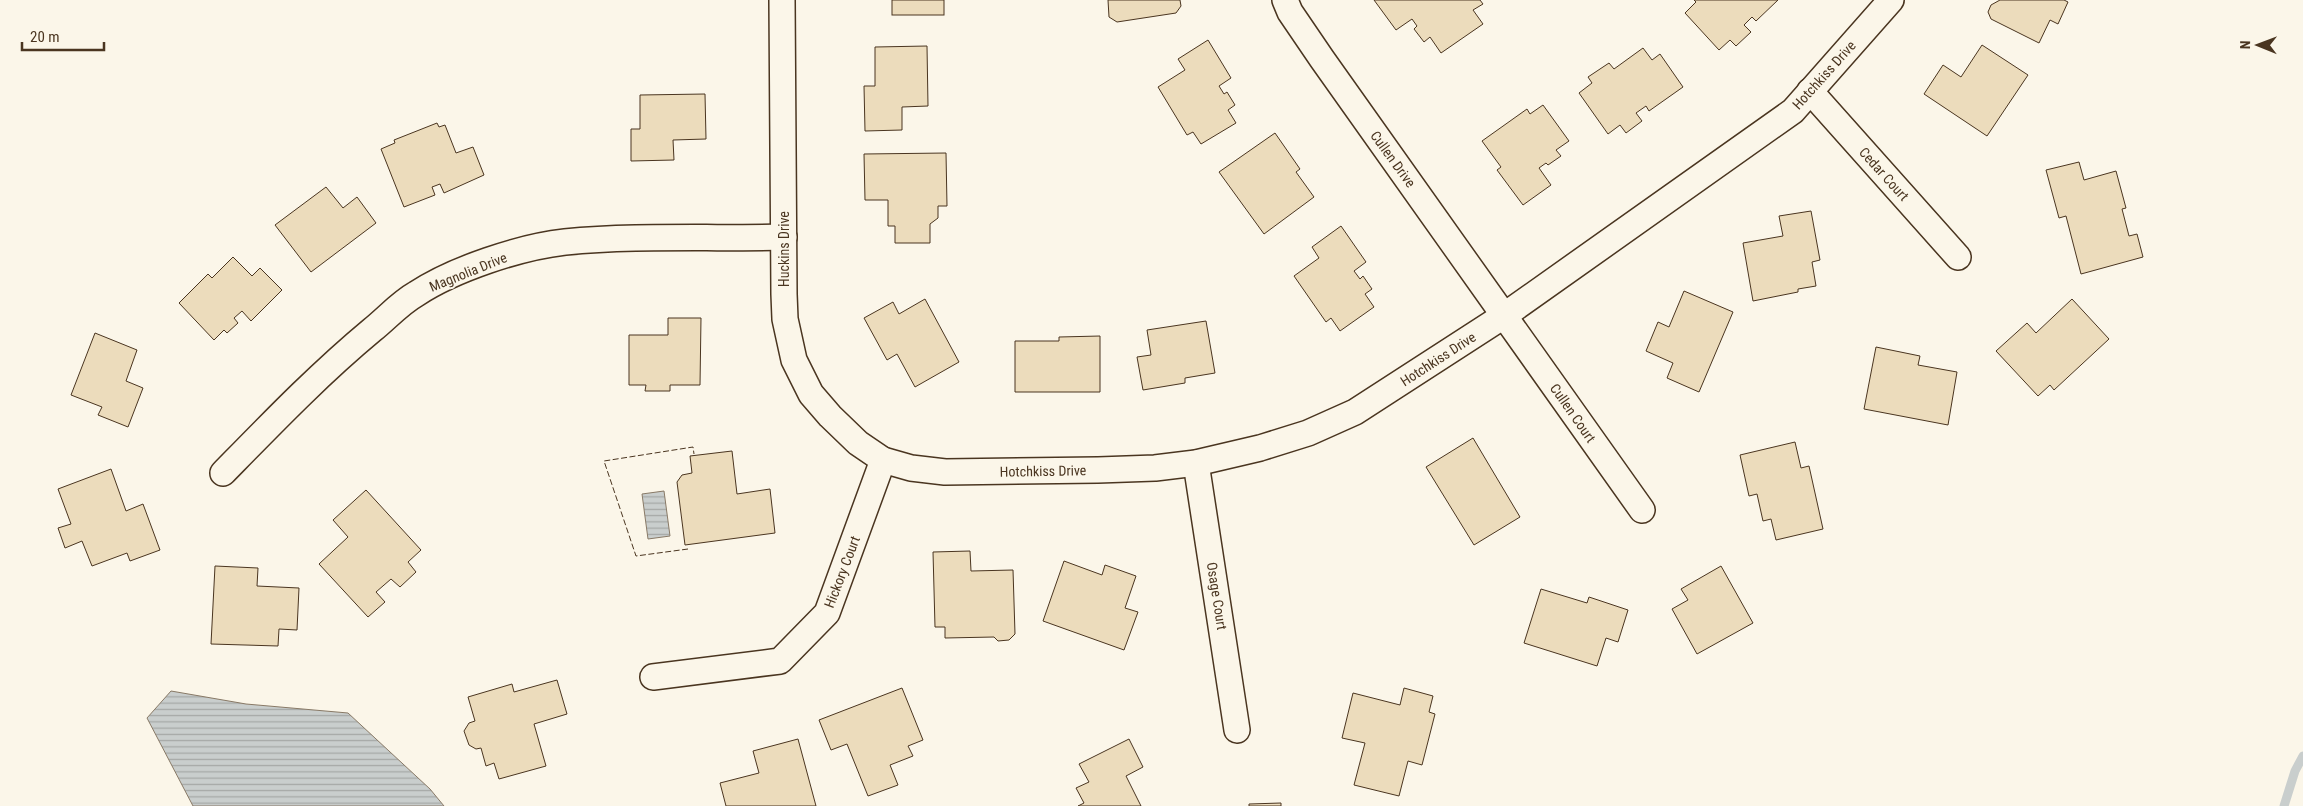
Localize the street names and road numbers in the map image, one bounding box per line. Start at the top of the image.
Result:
street label: Hotchkiss Drive [1789,37,1859,112]
street label: Cullen Drive [1367,128,1419,191]
street label: Cedar Court [1856,144,1912,204]
street label: Huckins Drive [776,211,792,287]
street label: Magnolia Drive [427,249,510,295]
street label: Hotchkiss Drive [1397,328,1479,389]
street label: Cullen Court [1547,380,1599,446]
street label: Hotchkiss Drive [1000,462,1087,480]
street label: Hickory Court [821,534,863,610]
street label: Osage Court [1204,561,1230,631]

